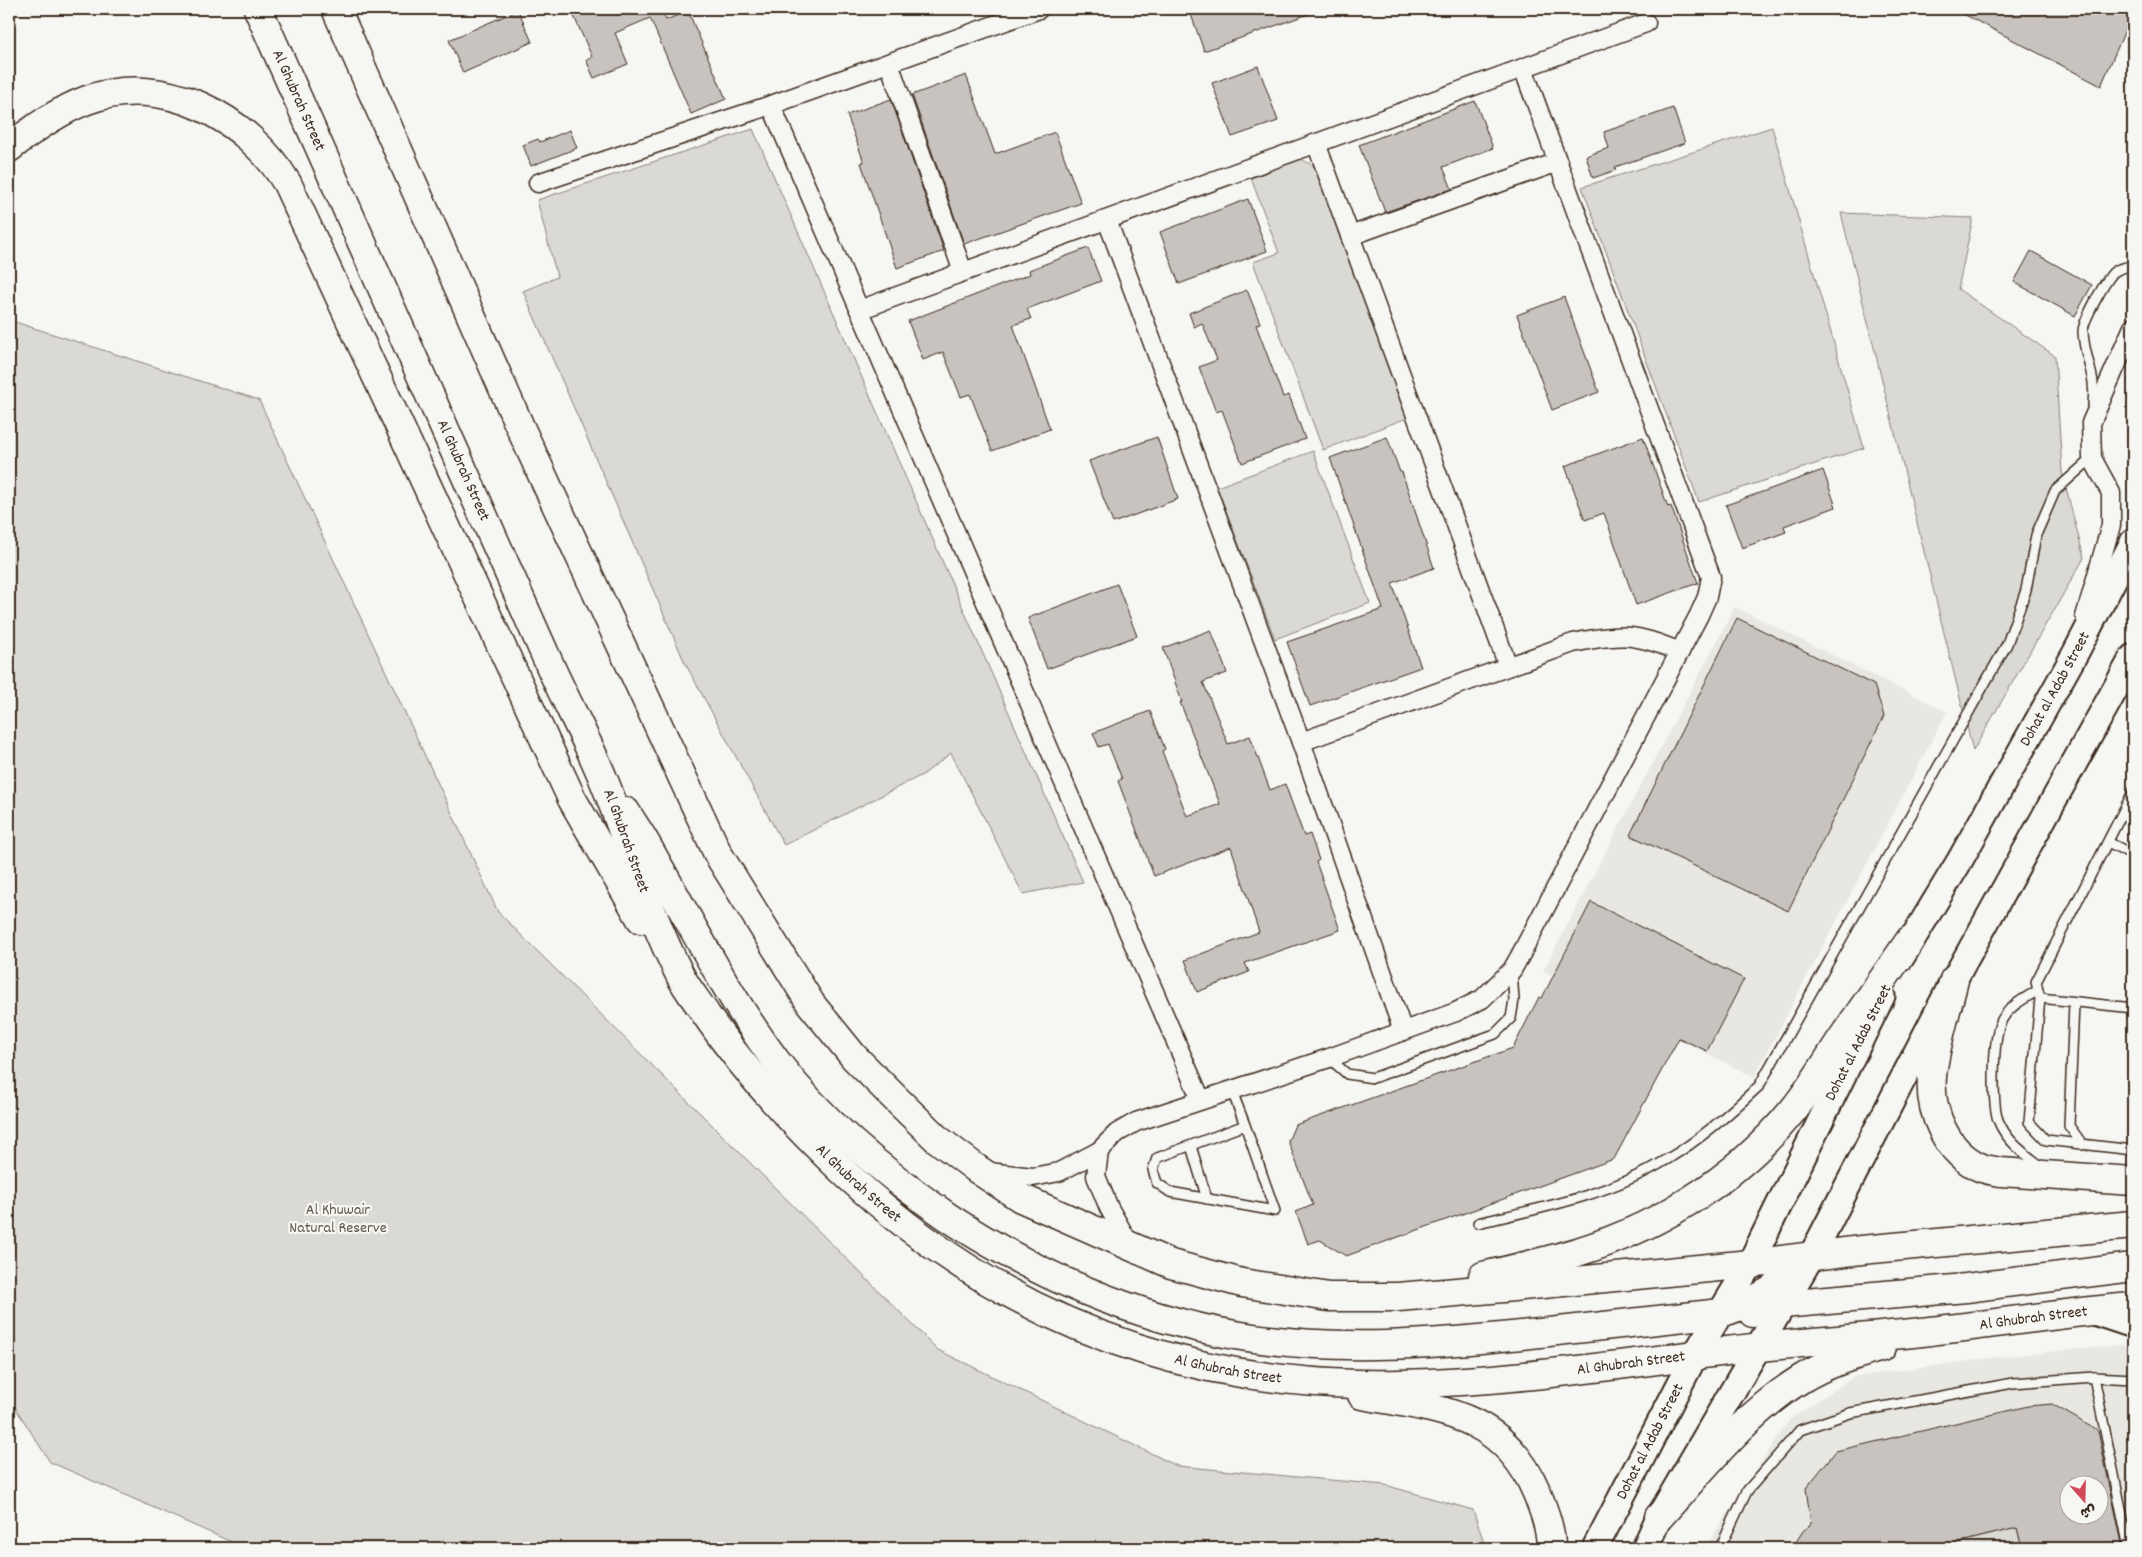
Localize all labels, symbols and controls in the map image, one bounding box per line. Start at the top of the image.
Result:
street label: Al Ghubrah Street [266,46,331,155]
street label: Al Ghubrah Street [431,416,496,525]
street label: Dohat al Adab Street [2014,628,2096,751]
street label: Al Ghubrah Street [597,786,655,896]
street label: Dohat al Adab Street [1820,981,1898,1105]
street label: Al Ghubrah Street [810,1139,906,1229]
park label: Al Khuwair Natural Reserve [289,1199,387,1240]
street label: Al Ghubrah Street [1978,1300,2089,1337]
street label: Al Ghubrah Street [1576,1345,1687,1381]
street label: Al Ghubrah Street [1172,1348,1283,1390]
street label: Dohat al Adab Street [1611,1379,1690,1504]
north arrow [2060,1474,2110,1524]
text: ش [2077,1498,2098,1522]

